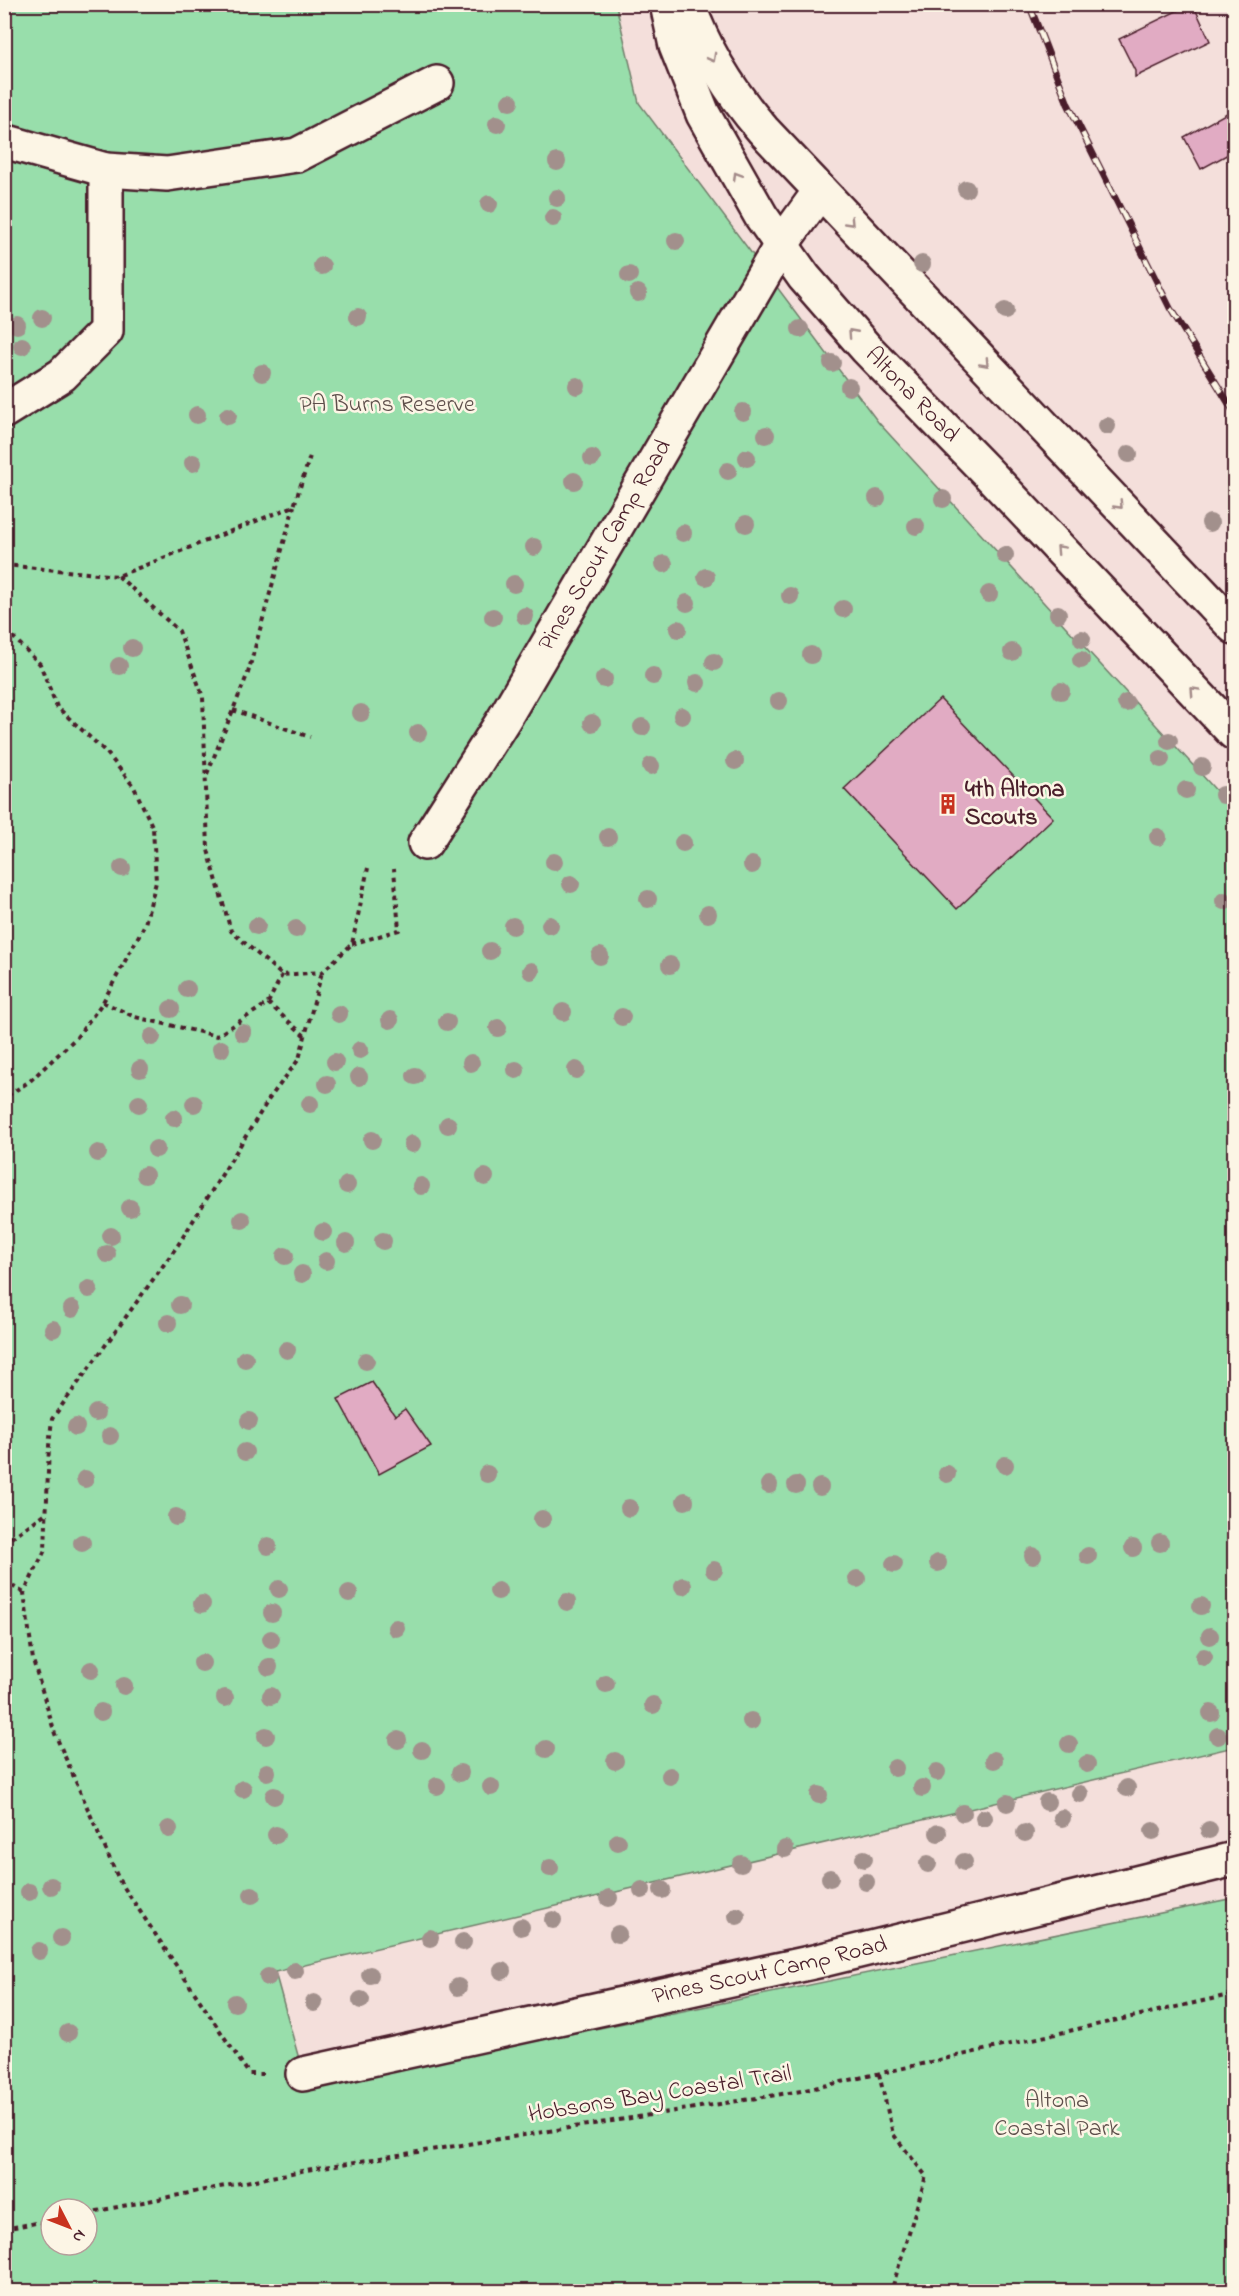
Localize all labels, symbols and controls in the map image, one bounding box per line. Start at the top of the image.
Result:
one-way arrow [705,52,716,62]
one-way arrow [733,172,745,182]
one-way arrow [843,215,854,226]
one-way arrow [848,329,859,340]
street label: Altona Road [857,339,967,451]
one-way arrow [978,356,989,367]
park label: PA Burns Reserve [299,388,475,423]
street label: Pines Scout Camp Road [530,433,681,658]
one-way arrow [1111,498,1122,509]
one-way arrow [1057,545,1068,556]
one-way arrow [1191,687,1202,698]
place label: 4th Altona Scouts [965,773,1065,836]
building icon: 4th Altona Scouts [936,792,960,816]
street label: Pines Scout Camp Road [649,1927,891,2014]
street label: Hobsons Bay Coastal Trail [526,2057,794,2134]
park label: Altona Coastal Park [994,2084,1120,2147]
north arrow [39,2197,99,2257]
text: N [66,2224,91,2248]

